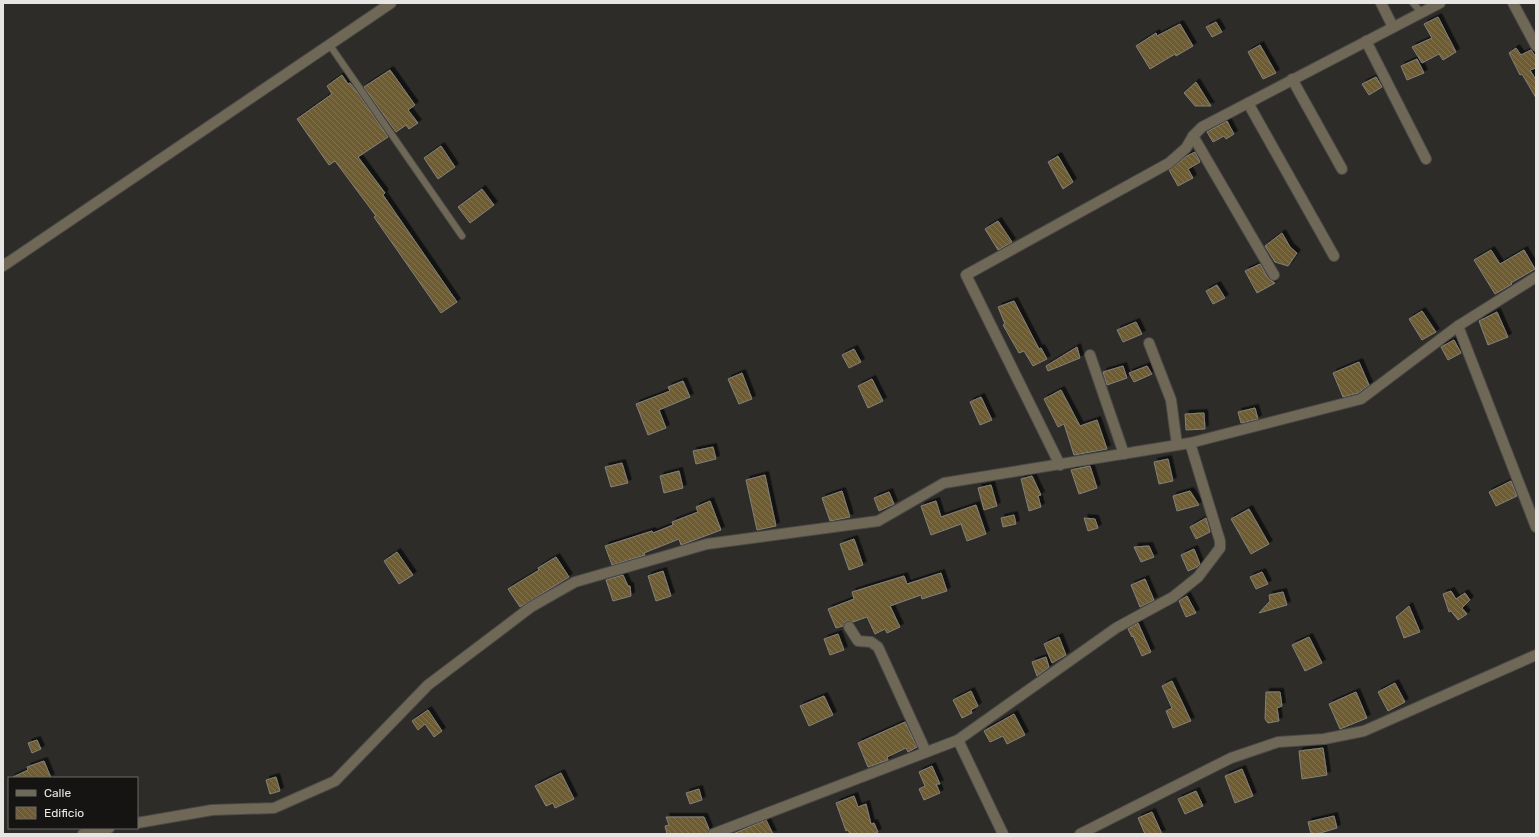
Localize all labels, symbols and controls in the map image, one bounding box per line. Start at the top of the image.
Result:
legend [8,777,138,829]
text: Calle [44,786,71,800]
text: Edificio [44,806,84,820]

